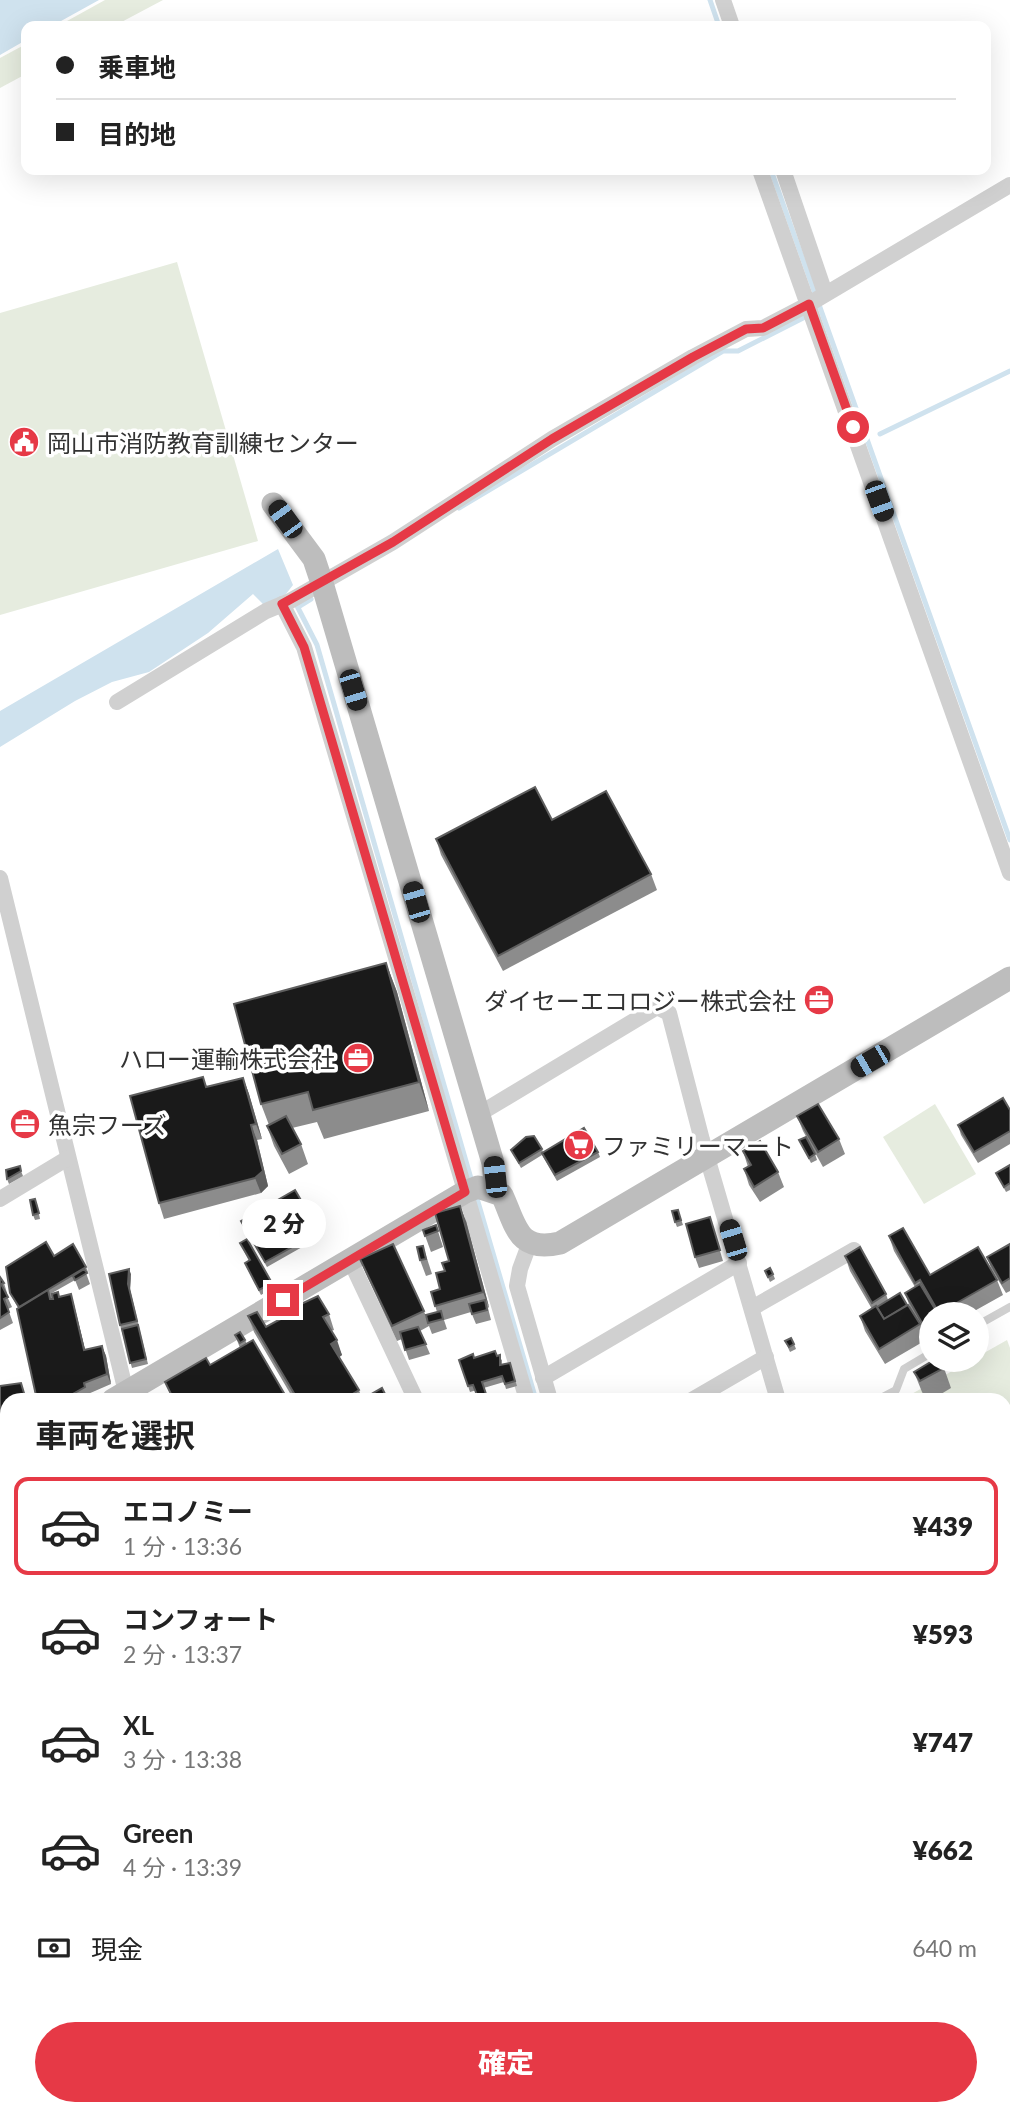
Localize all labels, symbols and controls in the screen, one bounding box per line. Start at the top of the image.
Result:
text: 乗車地 [98,51,176,83]
text: 目的地 [98,118,176,150]
route start [837,411,869,443]
public building icon: 岡山市消防教育訓練センター [7,425,41,459]
place label: 岡山市消防教育訓練センター [47,428,359,457]
car [862,478,897,524]
car [265,496,306,542]
car [337,667,370,713]
car [401,879,432,925]
office icon: ダイセーエコロジー株式会社 [802,983,836,1017]
place label: ダイセーエコロジー株式会社 [484,986,796,1015]
office icon: ハロー運輸株式会社 [341,1041,375,1075]
car [847,1041,894,1081]
place label: ハロー運輸株式会社 [119,1044,335,1073]
office icon: 魚宗フーズ [8,1107,42,1141]
place label: 魚宗フーズ [48,1110,167,1139]
supermarket icon: ファミリーマート [562,1128,596,1162]
place label: ファミリーマート [602,1131,794,1160]
car [483,1155,508,1199]
callout: 2 分 [241,1198,325,1248]
text: 2 分 [263,1209,305,1237]
car [717,1217,750,1263]
route end [267,1284,299,1316]
map controls [919,1302,989,1372]
button: layers [919,1302,989,1372]
text: 車両を選択 [35,1415,195,1454]
icon: car [39,1495,102,1558]
text: エコノミー [123,1495,253,1527]
text: ¥439 [913,1510,973,1542]
text: 1 分 · 13:36 [123,1532,242,1560]
icon: car [39,1603,102,1666]
text: コンフォート [123,1603,278,1635]
text: ¥593 [913,1618,973,1650]
text: 2 分 · 13:37 [123,1640,242,1668]
text: XL [123,1709,154,1741]
icon: car [39,1711,102,1774]
text: ¥747 [913,1726,973,1758]
text: 3 分 · 13:38 [123,1745,242,1773]
text: Green [123,1817,193,1849]
icon: car [39,1819,102,1882]
text: ¥662 [913,1834,973,1866]
text: 4 分 · 13:39 [123,1853,242,1881]
icon: cash [35,1929,73,1967]
text: 現金 [91,1933,143,1965]
text: 640 m [912,1934,977,1962]
button: 確定 [35,2022,977,2102]

